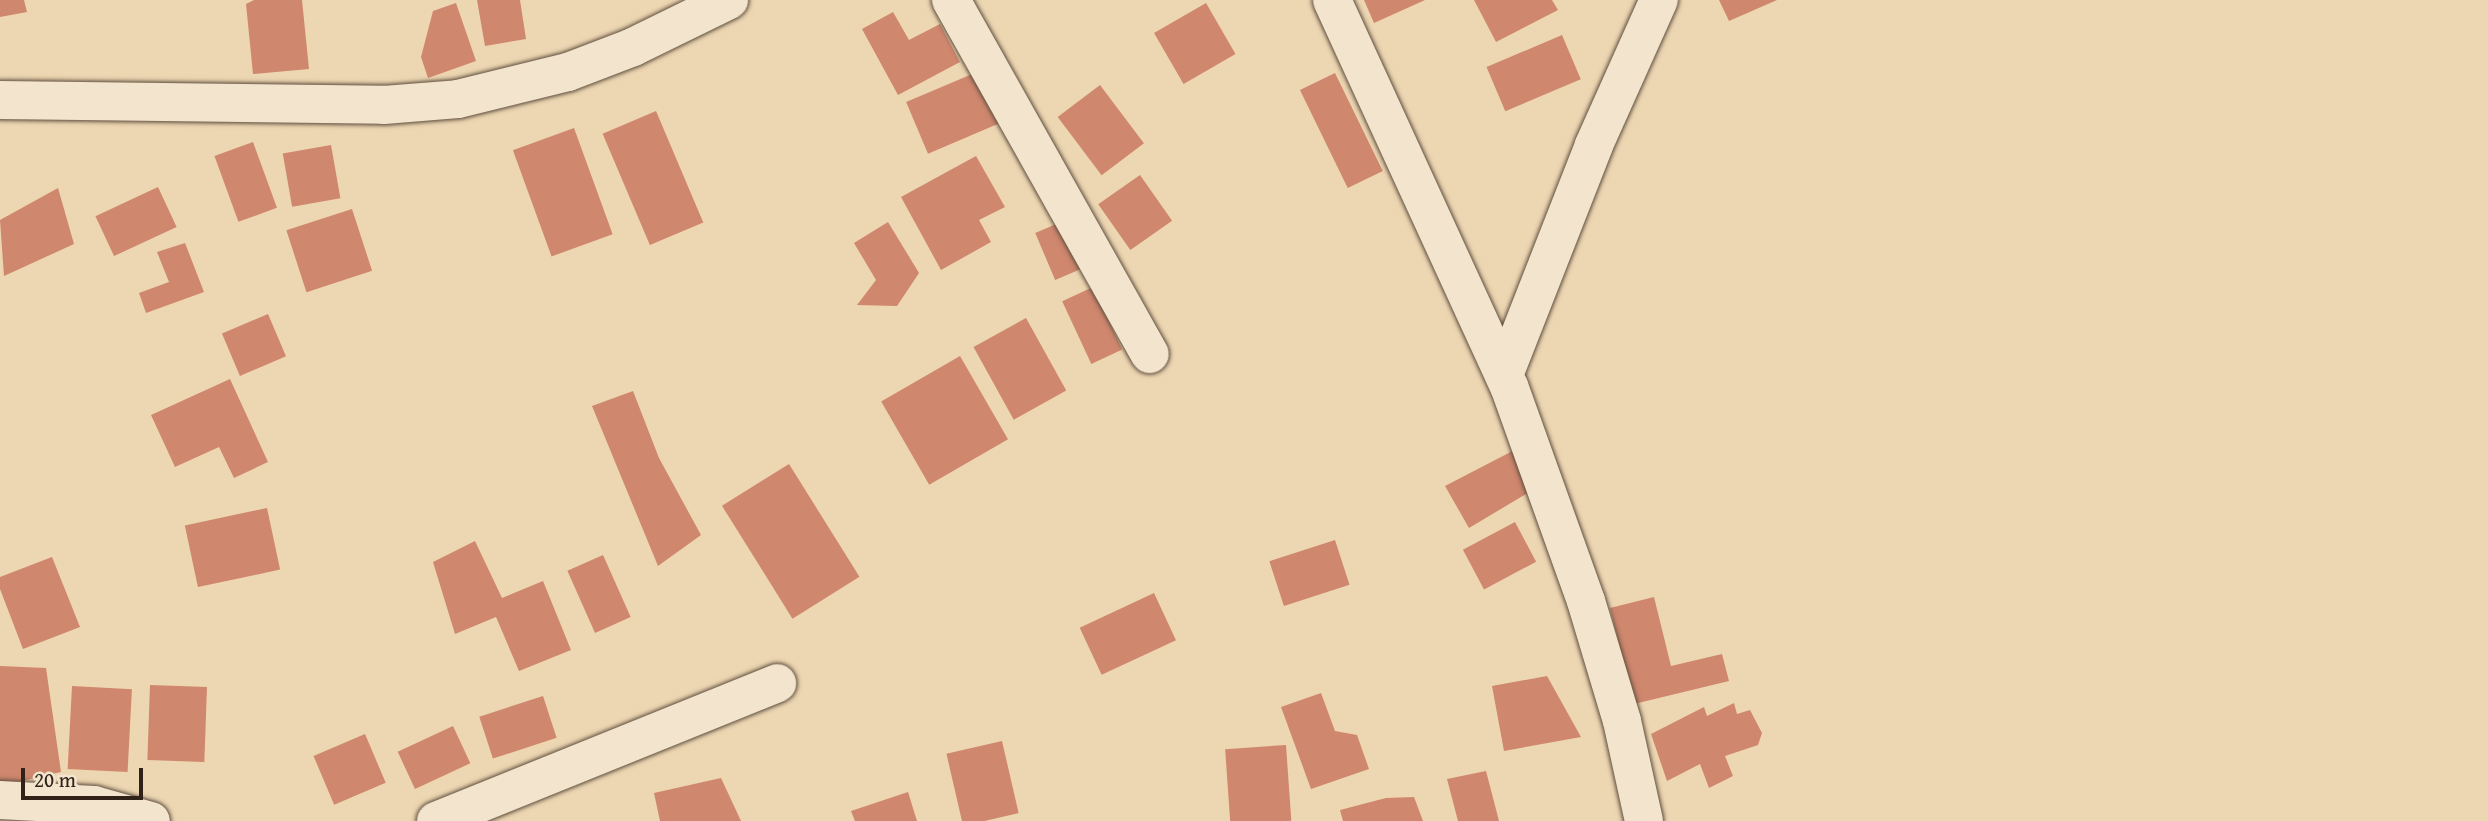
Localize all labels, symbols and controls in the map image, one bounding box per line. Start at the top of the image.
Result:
scale bar [24,754,147,798]
text: 20 m [34,764,76,795]

